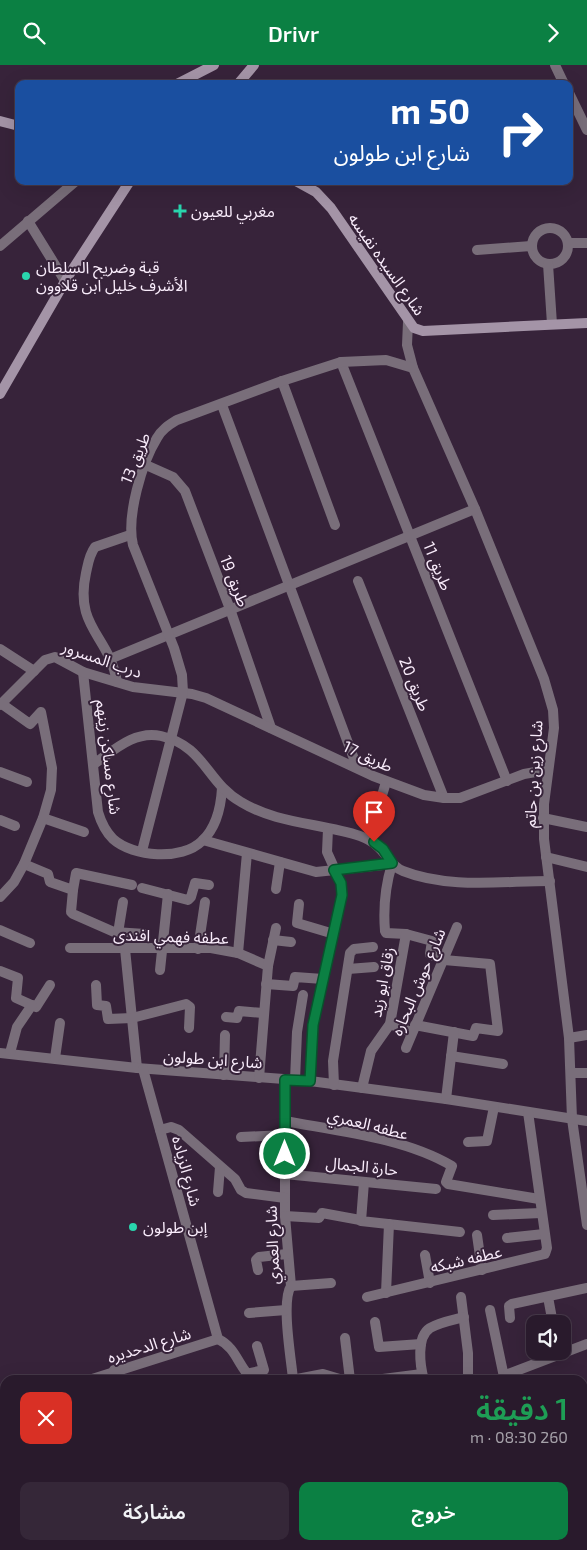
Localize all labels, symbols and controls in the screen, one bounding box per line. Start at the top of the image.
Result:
icon: search [20,19,48,47]
icon: forward [539,19,567,47]
text: Drivr [268,20,319,46]
text: 50 m [390,89,470,131]
icon: right [488,100,553,165]
text: شارع ابن طولون [334,139,470,165]
place label: مغربي للعيون [191,201,275,224]
marker: مغربي للعيون [173,204,187,218]
street label: شارع السيده نفيسه [342,209,430,321]
place label: قبة وضريح السلطان الأشرف خليل ابن قلاوون [36,257,188,295]
marker: قبة وضريح السلطان الأشرف خليل ابن قلاوون [20,270,32,282]
street label: طريق 13 [116,429,155,487]
street label: طريق 11 [418,539,457,594]
street label: طريق 19 [215,552,254,610]
street label: درب المسرور [58,636,145,682]
street label: طريق 20 [394,654,435,715]
street label: شارع مساكن زينهم [89,698,126,816]
street label: شارع زين بن حاتم [519,720,550,829]
street label: طريق 17 [340,736,396,777]
pin [353,791,395,842]
icon: arrive [360,798,388,826]
street label: عطفه فهمي افندى [113,924,229,951]
street label: شارع حوش البحاره [386,925,452,1040]
street label: زقاق ابو زيد [365,945,399,1019]
street label: شارع ابن طولون [163,1046,263,1075]
street label: عطفه العمري [325,1104,411,1146]
position arrow [258,1127,310,1179]
street label: شارع الزياده [165,1134,206,1209]
street label: حارة الجمال [325,1152,399,1181]
street label: شارع العمري [261,1205,286,1285]
place label: إبن طولون [143,1217,208,1238]
marker: إبن طولون [127,1221,139,1233]
street label: عطفه شبكه [428,1241,503,1276]
map controls [526,1315,571,1360]
button: sound [526,1315,571,1360]
street label: شارع الدحديره [105,1323,194,1370]
text: 1 دقيقة [476,1390,568,1426]
button: close [20,1392,72,1444]
text: 260 m · 08:30 [470,1427,568,1446]
button: مشاركة [20,1482,289,1540]
button: خروج [299,1482,568,1540]

